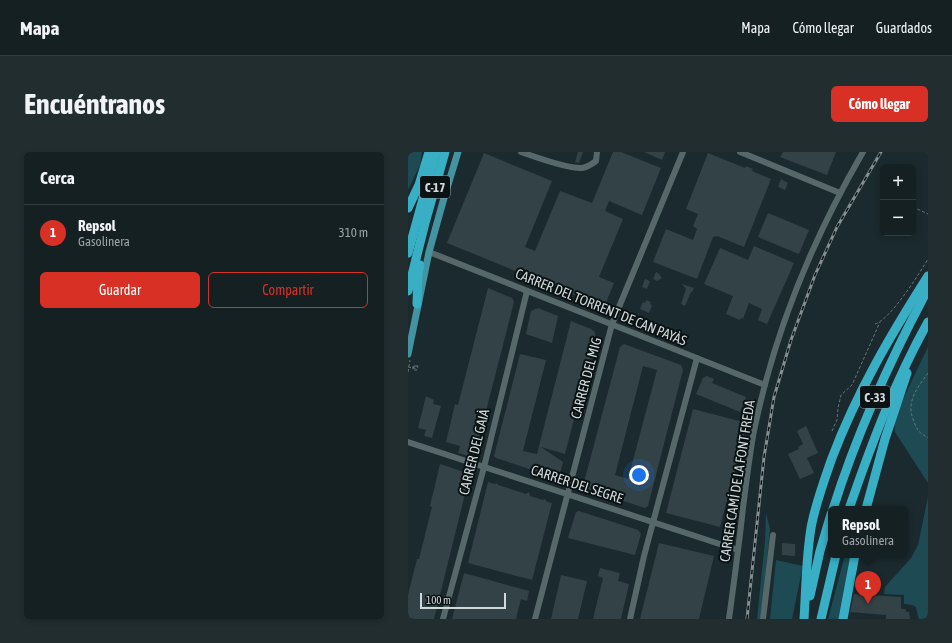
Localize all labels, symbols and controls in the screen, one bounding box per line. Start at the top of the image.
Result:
text: Mapa [20,17,59,39]
text: Mapa [741,20,770,36]
text: Cómo llegar [792,20,854,36]
text: Guardados [876,20,932,36]
button: Cómo llegar [831,86,928,122]
text: Encuéntranos [24,88,165,120]
map controls [880,164,916,236]
button: + [880,164,916,200]
text: Cerca [40,168,75,188]
road number: C-17 [420,176,450,198]
button: − [880,200,916,236]
text: Repsol [78,217,116,234]
text: 1 [50,225,56,240]
text: 310 m [339,225,368,240]
text: Gasolinera [78,234,130,249]
street label: CARRER DEL TORRENT DE CAN PAYÀS [513,265,689,349]
button: Guardar [40,272,200,308]
button: Compartir [208,272,368,308]
street label: CARRER DEL MIG [567,336,605,420]
road number: C-33 [860,386,890,408]
street label: CARRER CAMÍ DE LA FONT FREDA [716,399,758,563]
street label: CARRER DEL GAIÀ [456,407,492,497]
street label: CARRER DEL SEGRE [529,462,625,506]
your location [629,465,649,485]
popup [828,506,908,558]
text: Repsol [842,516,880,533]
text: Gasolinera [842,533,894,548]
pin: 1 [855,571,881,604]
scale bar [420,591,506,610]
text: 100 m [426,594,451,606]

